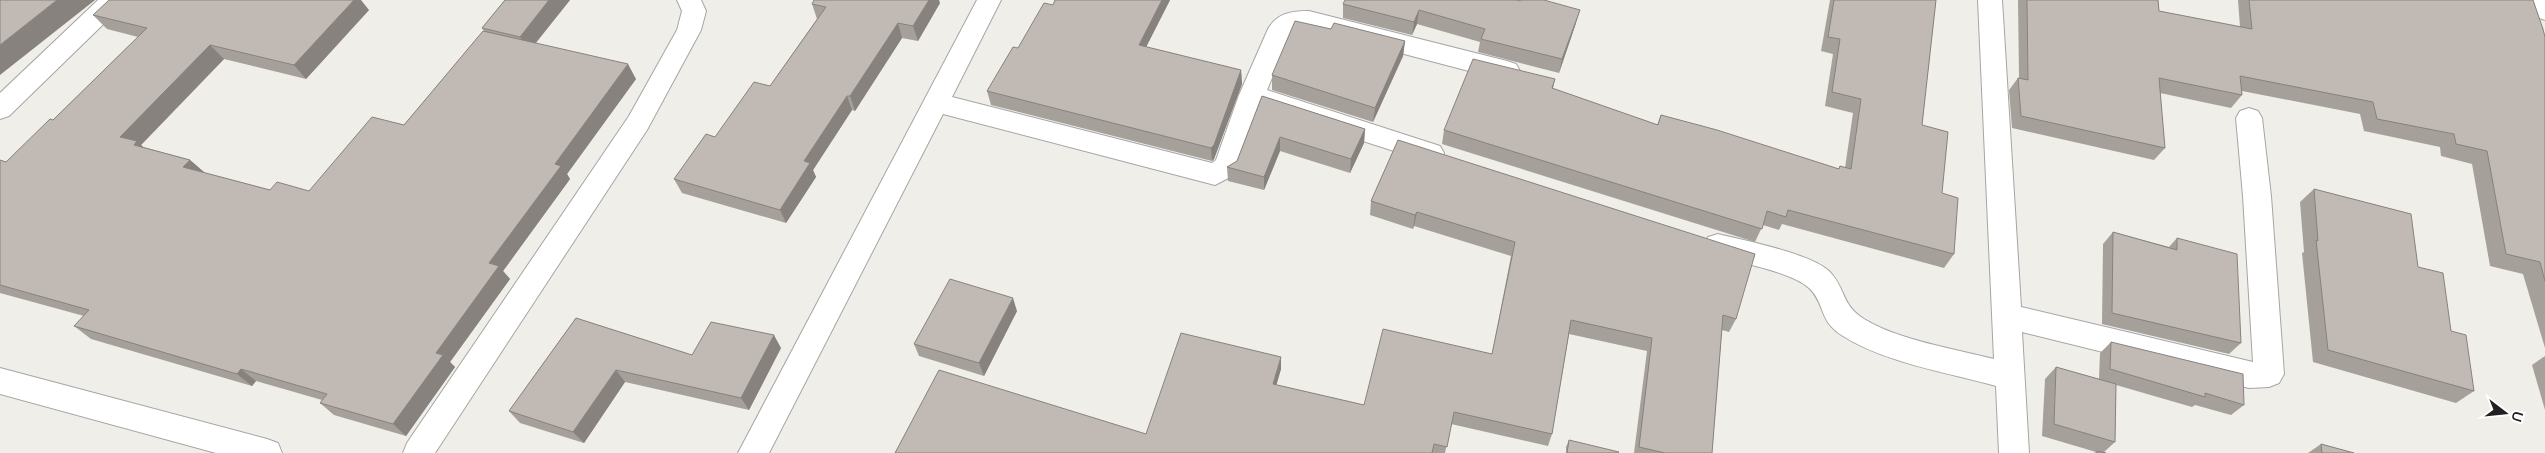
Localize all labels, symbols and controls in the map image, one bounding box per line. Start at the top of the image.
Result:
north arrow [2480,388,2530,438]
text: U [2507,409,2528,424]

